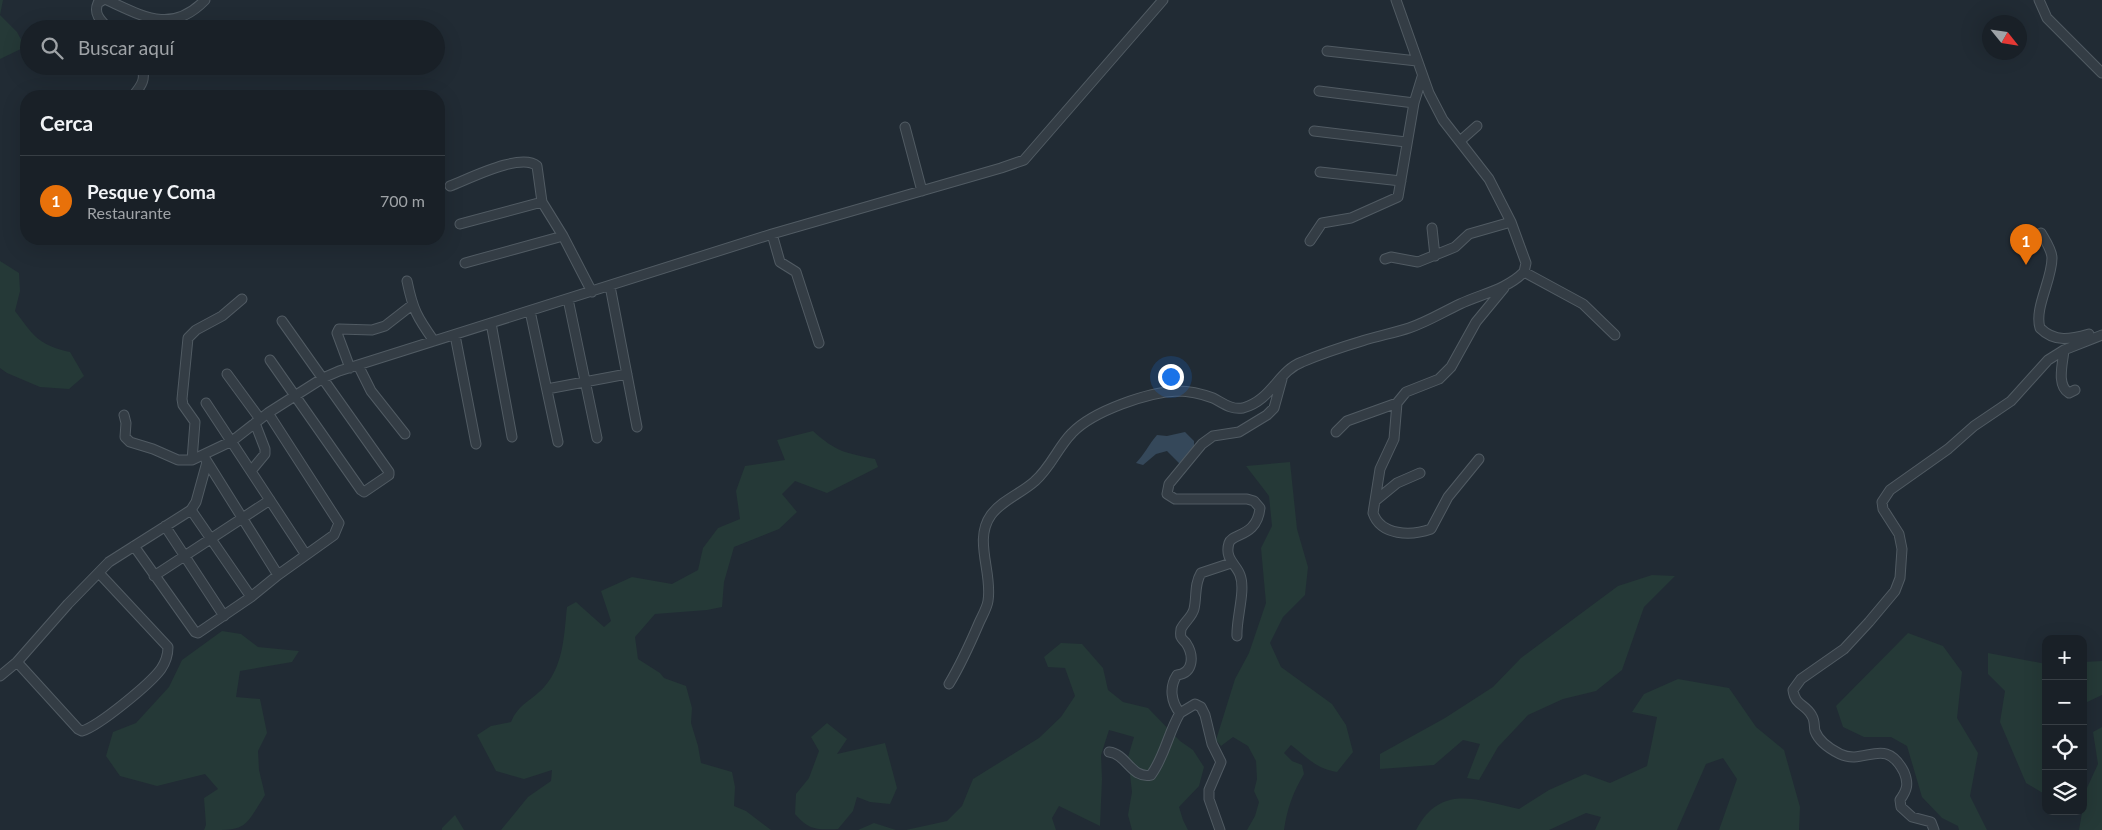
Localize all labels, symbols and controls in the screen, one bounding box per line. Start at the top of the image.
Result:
north arrow [1982,15,2027,60]
search box [20,20,445,75]
icon: search [38,34,66,62]
text: Buscar aquí [78,36,174,59]
text: Cerca [40,110,93,135]
text: Pesque y Coma [87,180,216,203]
text: 1 [51,191,61,210]
text: 700 m [380,191,425,210]
text: Restaurante [87,203,171,222]
pin: 1 [2010,224,2042,265]
your location [1158,364,1184,390]
map controls [2042,635,2087,815]
button: + [2042,635,2087,680]
button: − [2042,680,2087,725]
button: locate [2042,725,2087,770]
button: layers [2042,770,2087,815]

